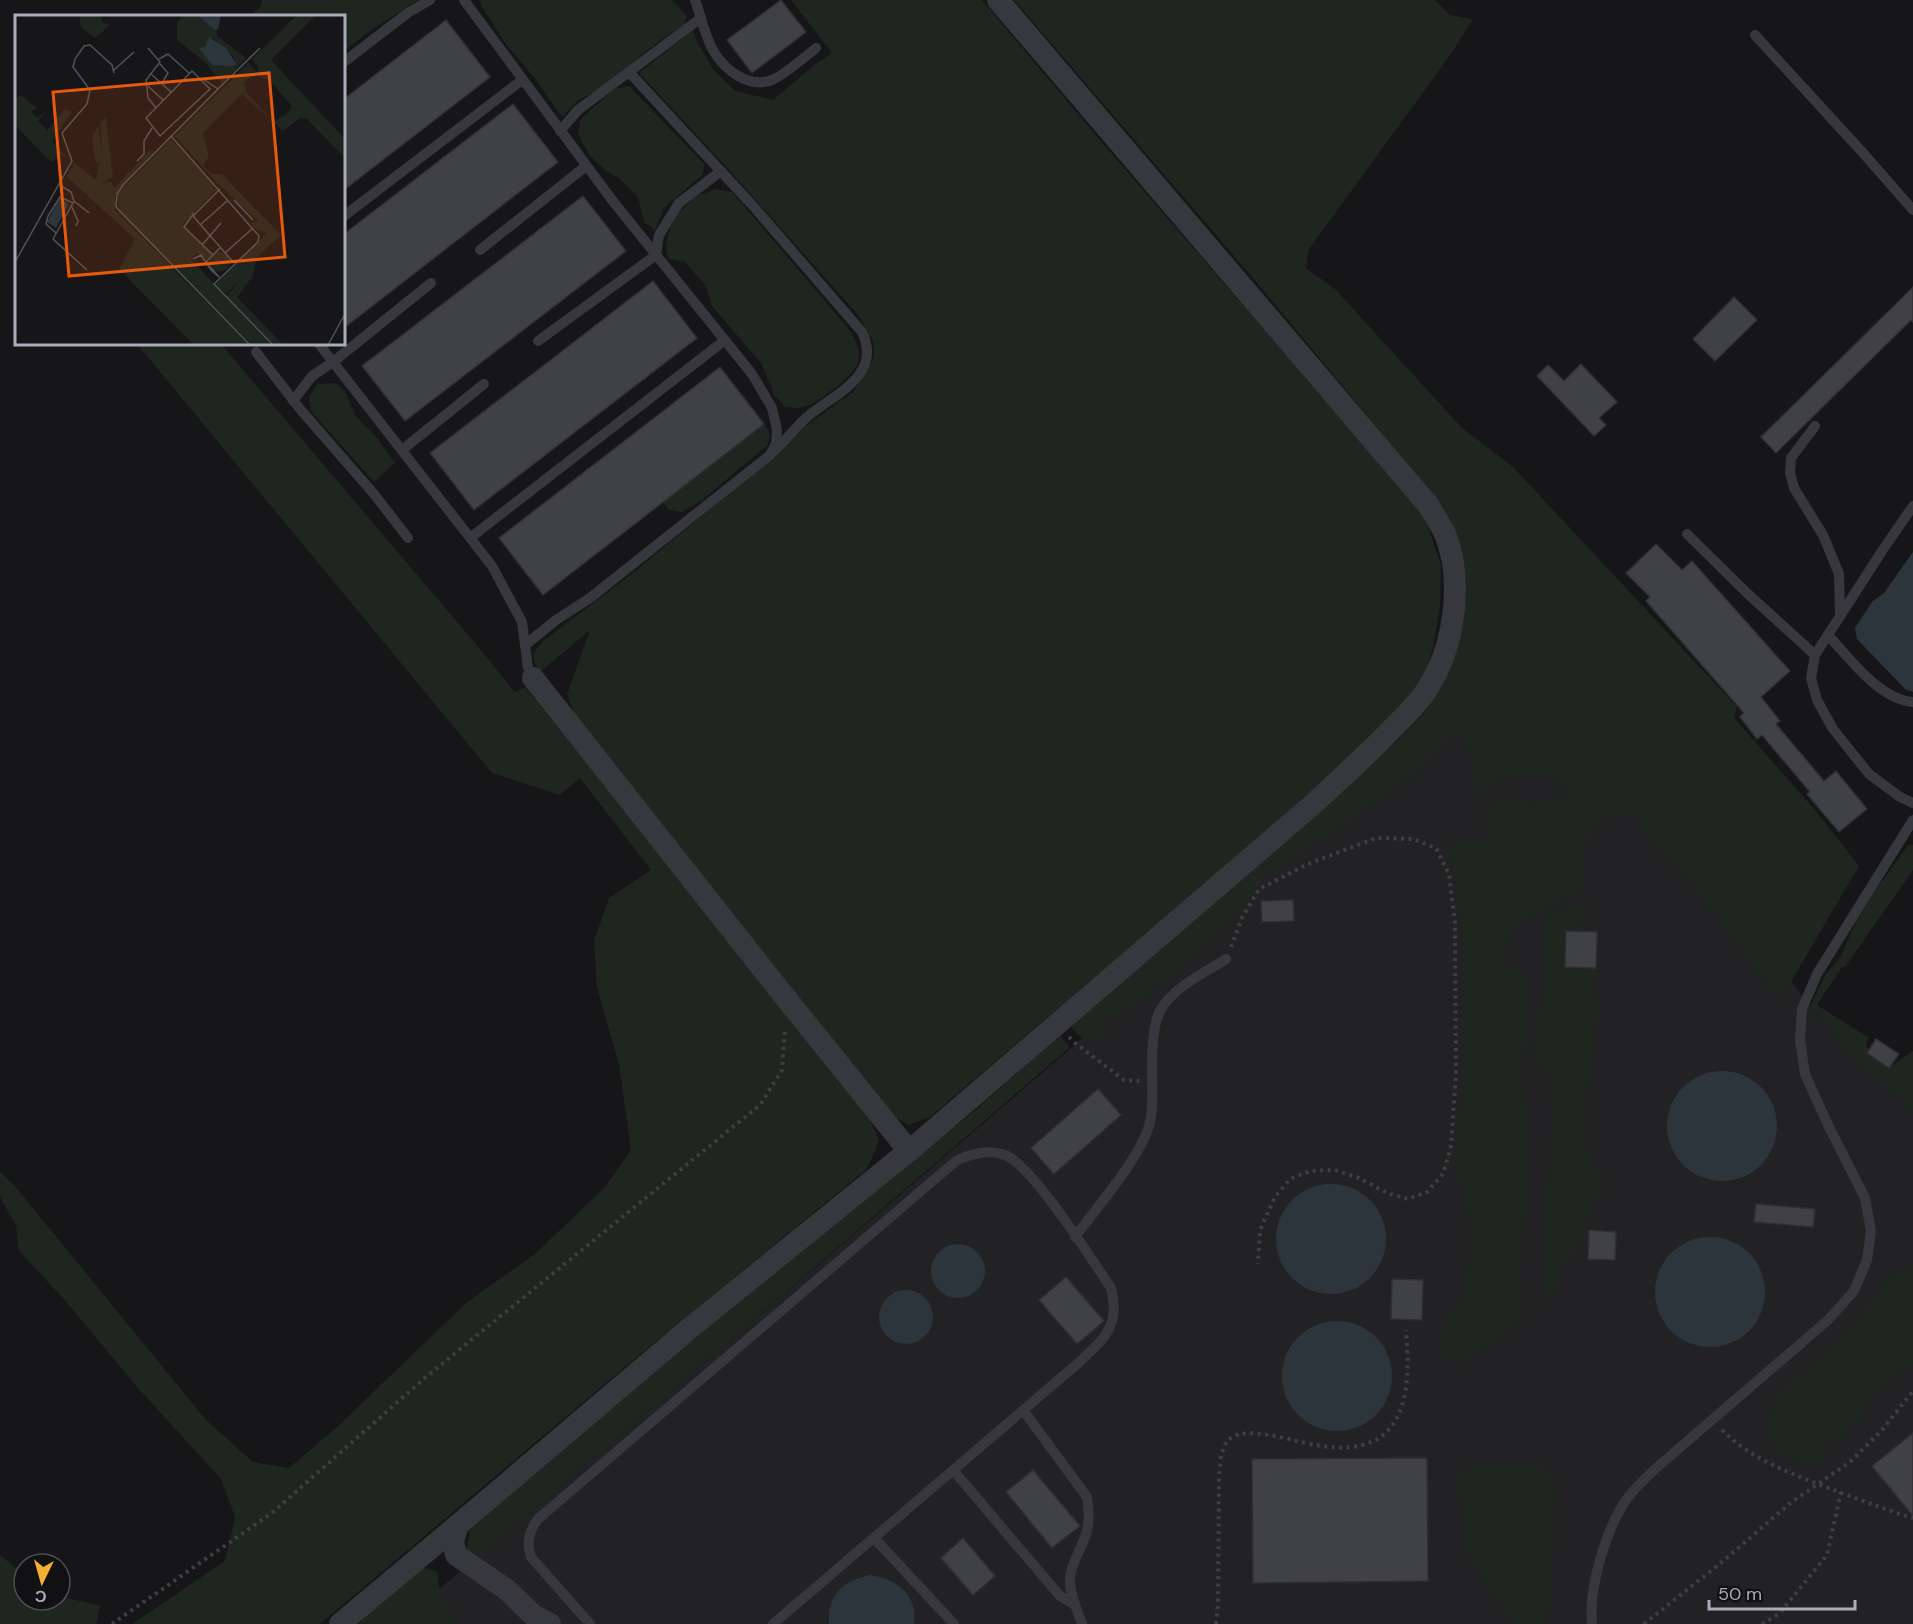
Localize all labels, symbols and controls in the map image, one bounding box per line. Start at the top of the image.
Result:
inset map [15,15,345,345]
north arrow [12,1552,72,1612]
scale bar [1709,1573,1854,1611]
text: 50 m [1718,1582,1762,1606]
text: С [34,1585,47,1607]

